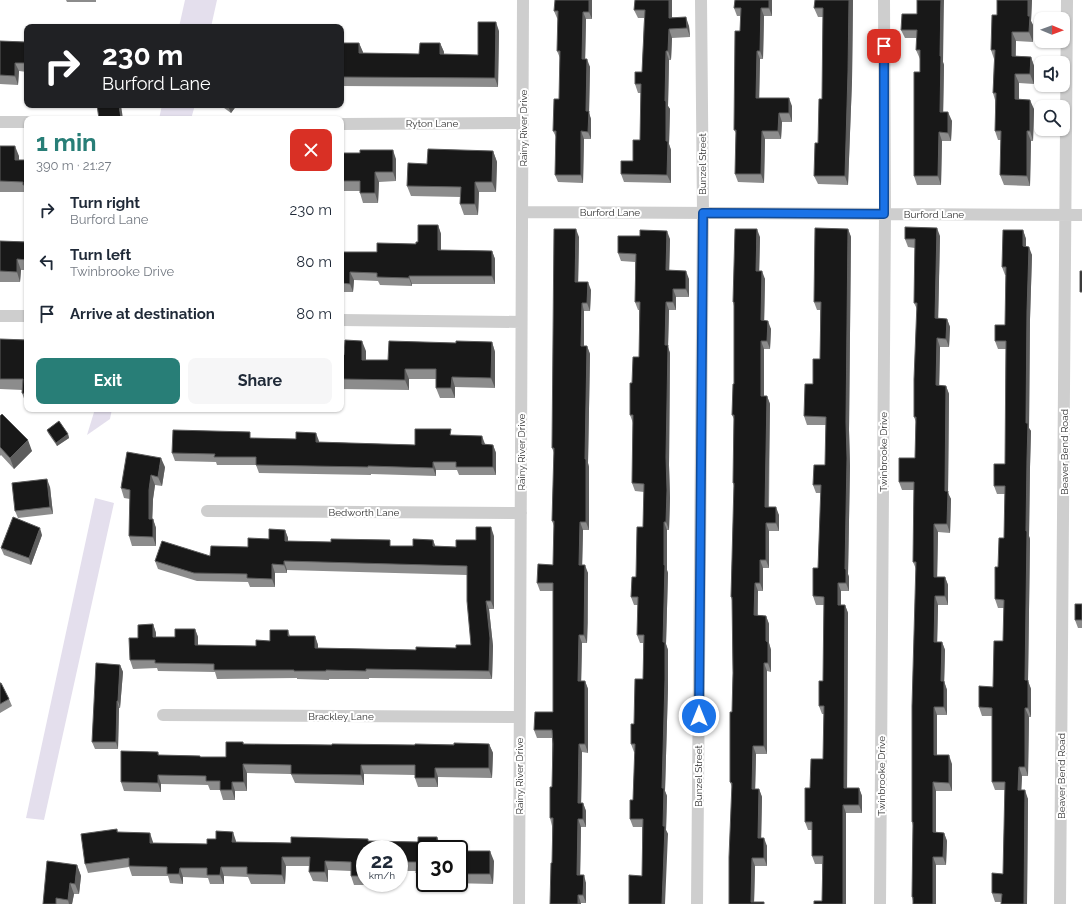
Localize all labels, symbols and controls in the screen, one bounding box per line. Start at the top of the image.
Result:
north arrow [1034,12,1070,48]
map controls [1034,12,1070,136]
pin [867,29,901,63]
icon: arrive [873,35,895,57]
text: 230 m [102,39,183,72]
icon: right [36,40,88,92]
button: sound [1034,56,1070,92]
text: Burford Lane [102,73,211,94]
street label: Rainy River Drive [518,89,529,166]
button: search [1034,100,1070,136]
street label: Ryton Lane [406,118,458,129]
text: 1 min [36,128,97,157]
button: close [290,129,332,171]
street label: Bunzel Street [697,132,708,195]
text: 390 m · 21:27 [36,158,111,173]
text: Turn right [70,194,140,212]
icon: right [36,199,58,221]
text: 230 m [289,201,332,219]
street label: Burford Lane [580,207,640,218]
street label: Burford Lane [904,209,964,220]
text: Burford Lane [70,212,148,227]
text: Turn left [70,246,131,264]
icon: left [36,251,58,273]
text: 80 m [296,253,332,271]
text: Twinbrooke Drive [70,264,174,279]
icon: arrive [36,303,58,325]
text: Arrive at destination [70,305,215,323]
text: 80 m [296,305,332,323]
button: Exit [36,358,180,404]
button: Share [188,358,332,404]
street label: Beaver Bend Road [1059,409,1070,495]
street label: Twinbrooke Drive [878,412,889,492]
street label: Rainy River Drive [516,413,527,490]
street label: Bedworth Lane [329,507,400,518]
position arrow [678,695,720,737]
street label: Brackley Lane [308,711,374,722]
street label: Beaver Bend Road [1056,733,1067,819]
street label: Twinbrooke Drive [876,736,887,816]
street label: Rainy River Drive [514,737,525,814]
street label: Bunzel Street [693,744,704,807]
speed limit sign: 30 [416,840,468,892]
text: 22 [371,849,393,873]
text: km/h [369,870,395,881]

